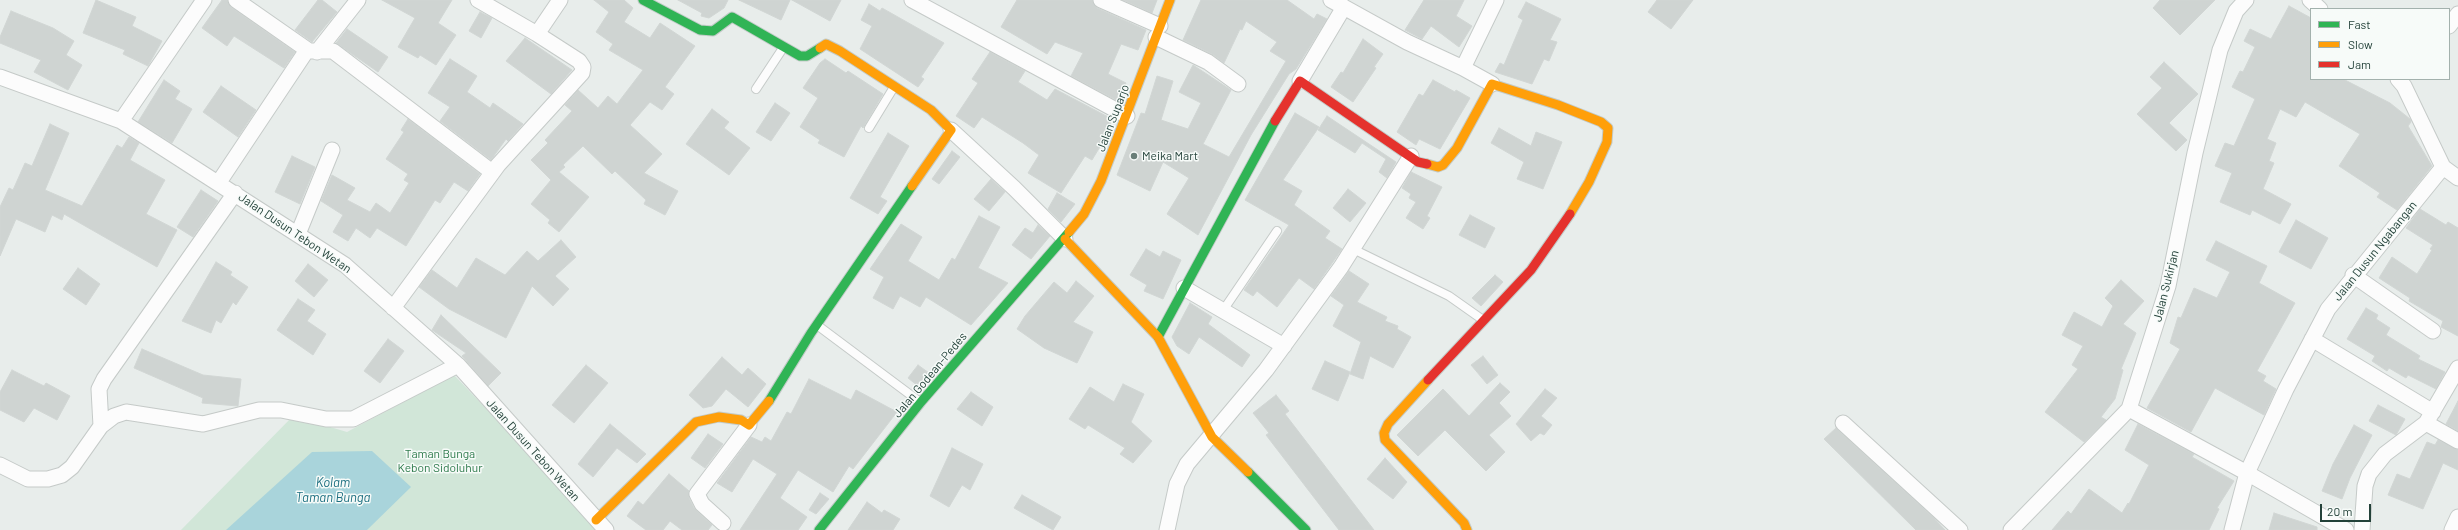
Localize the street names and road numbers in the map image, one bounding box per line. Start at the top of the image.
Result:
street label: Jalan Suparjo [1094,82,1132,154]
street label: Jalan Dusun Tebon Wetan [236,190,354,276]
street label: Jalan Dusun Ngabangan [2330,198,2420,304]
street label: Jalan Sukirjan [2150,249,2182,323]
street label: Jalan Godean-Pedes [890,329,970,421]
street label: Jalan Dusun Tebon Wetan [483,396,583,504]

